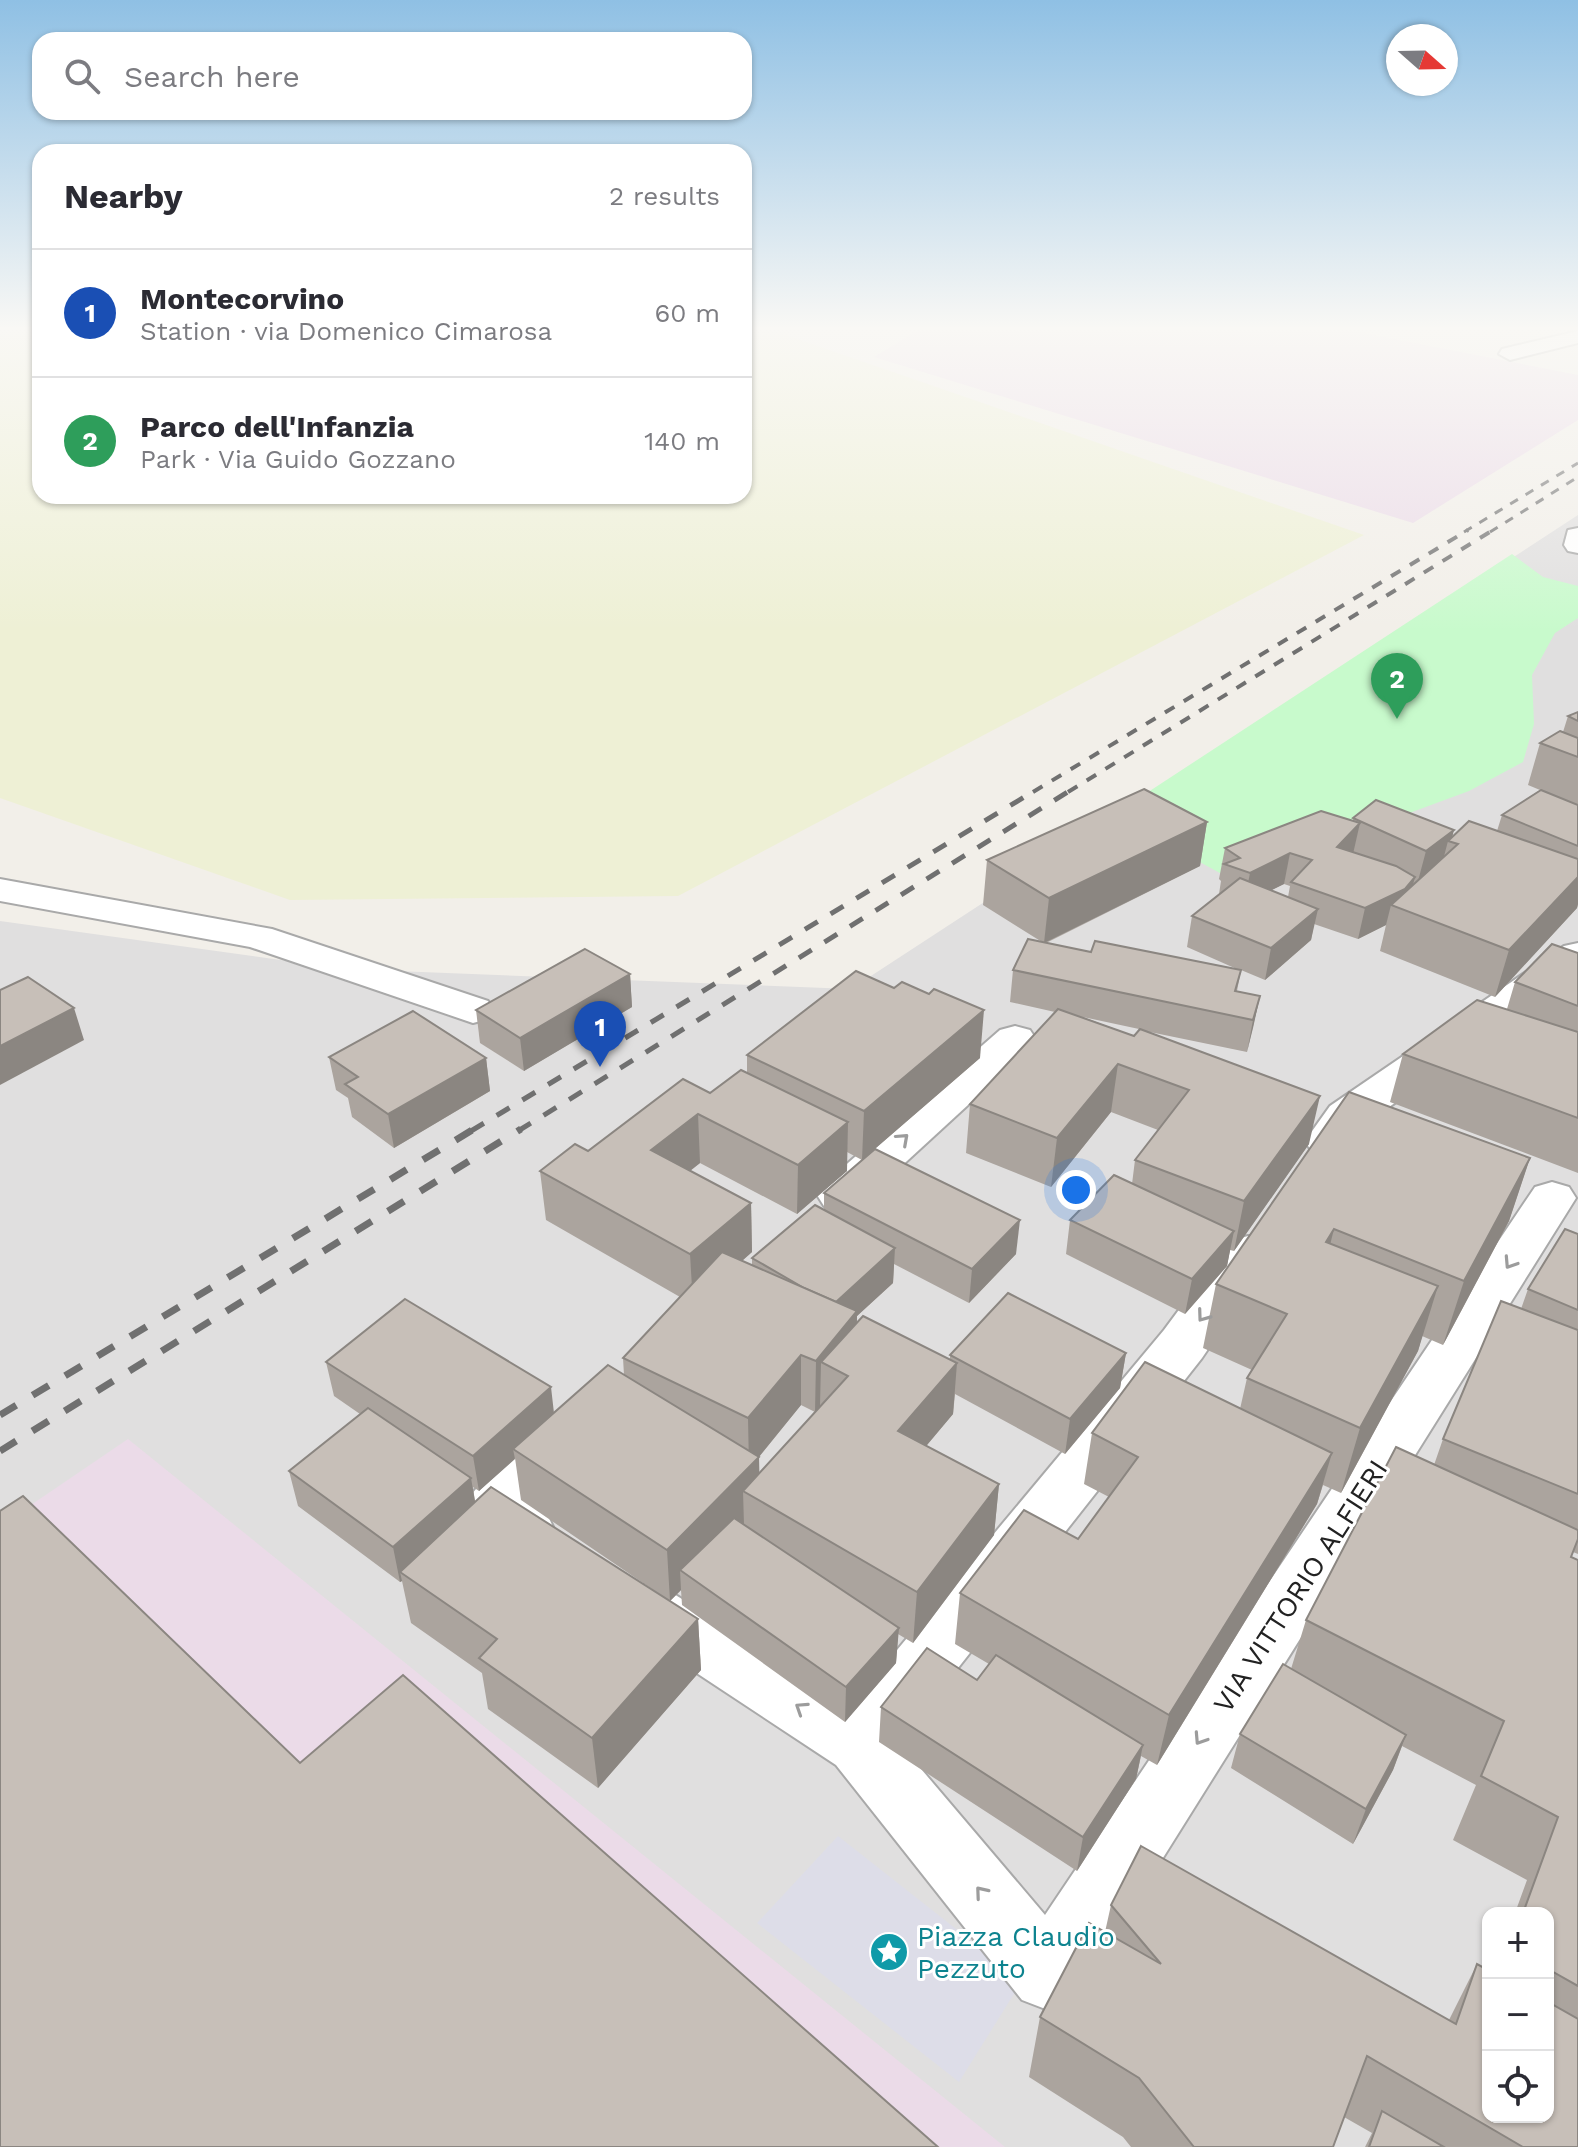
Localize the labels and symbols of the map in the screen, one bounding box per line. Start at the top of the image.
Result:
north arrow [1386,24,1458,96]
pin: 2 [1371,653,1423,719]
pin: 1 [574,1001,626,1067]
one-way arrow [894,1134,909,1148]
your location [1056,1170,1096,1210]
one-way arrow [1505,1254,1520,1269]
one-way arrow [1198,1307,1213,1322]
street label: VIA VITTORIO ALFIERI [1206,1454,1394,1719]
one-way arrow [795,1702,810,1717]
one-way arrow [1195,1731,1210,1745]
one-way arrow [976,1887,991,1901]
place label: Piazza Claudio Pezzuto [917,1920,1115,1985]
place icon: Piazza Claudio Pezzuto [868,1931,910,1973]

